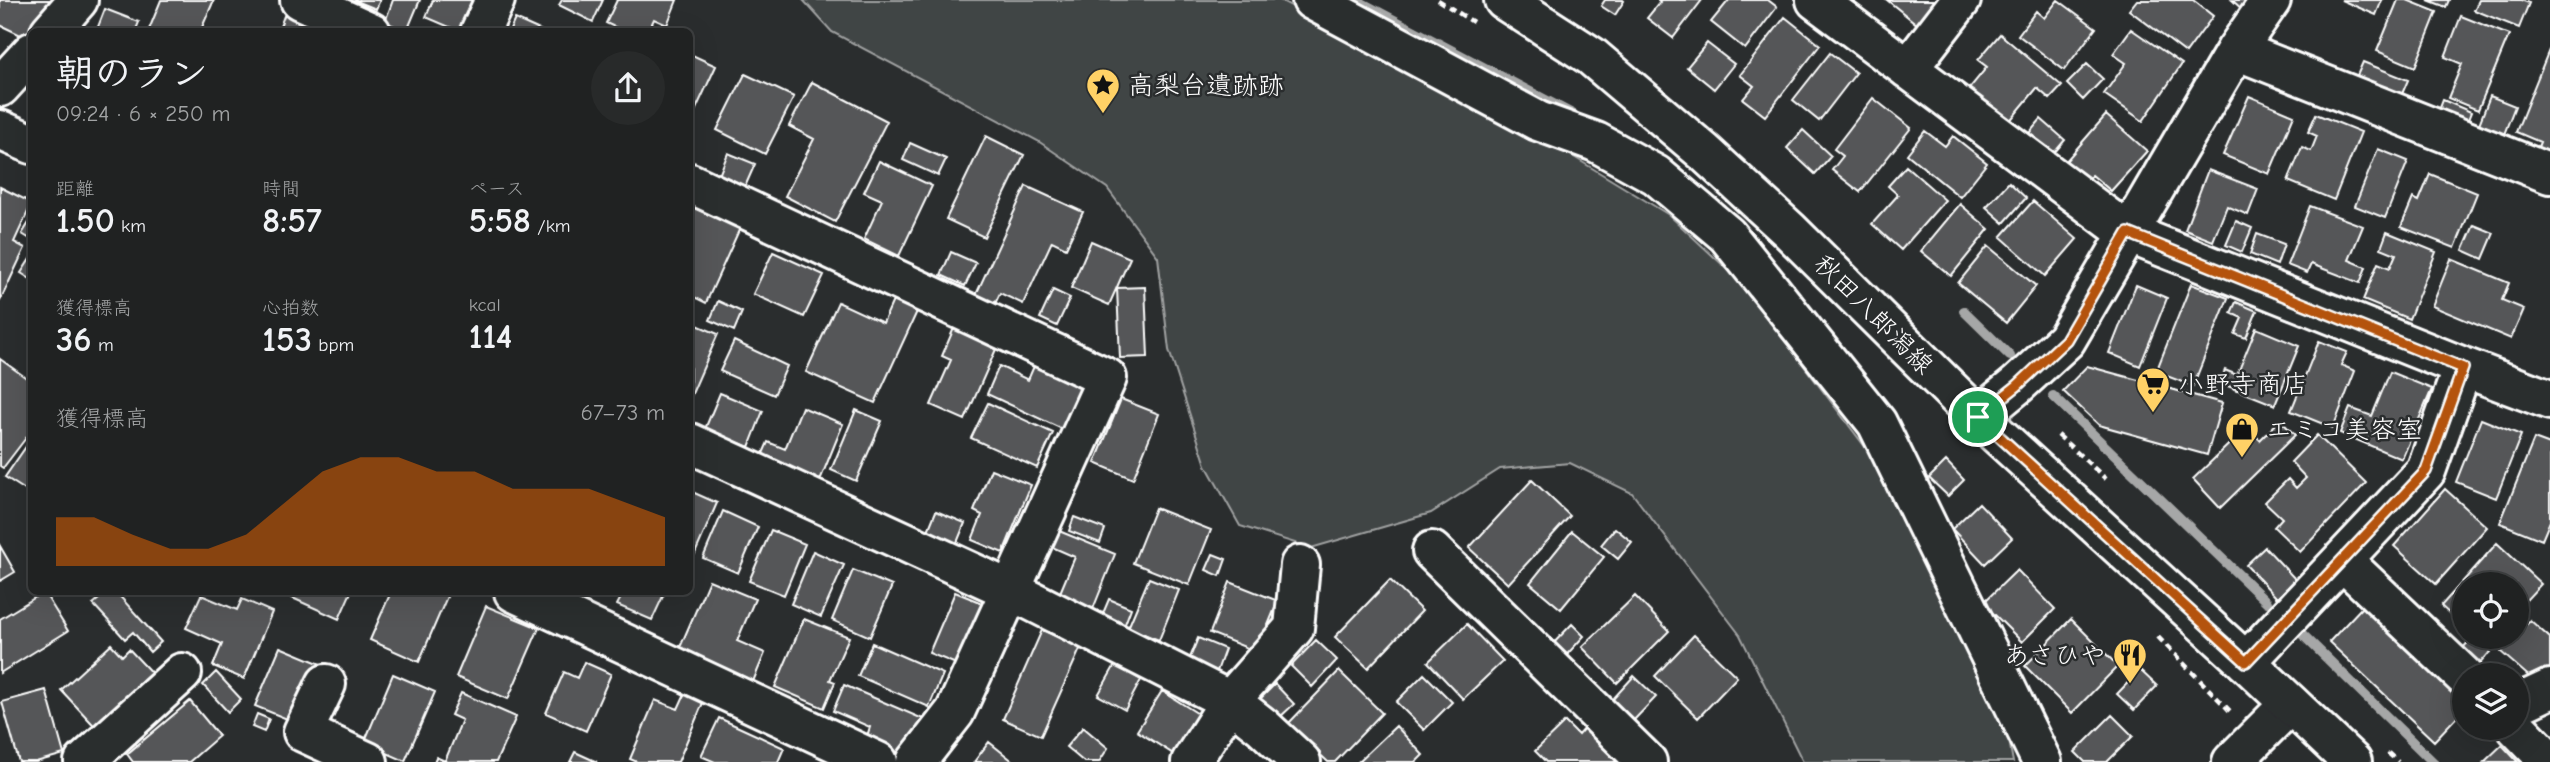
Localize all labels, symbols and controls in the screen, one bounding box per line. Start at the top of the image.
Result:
button: share [591,51,665,125]
text: 朝のラン [56,52,208,96]
place icon: 高梨台遺跡跡 [1084,66,1122,115]
place label: 高梨台遺跡跡 [1128,71,1284,101]
text: 09:24 · 6 × 250 m [56,100,231,127]
text: 距離 [56,178,94,200]
text: 時間 [262,178,300,200]
text: ペース [469,178,525,200]
text: 1.50 [56,200,115,241]
text: 8:57 [262,200,322,241]
text: 5:58 [469,200,531,241]
text: km [115,215,146,237]
text: /km [531,215,571,237]
street label: 秋田八郎潟線 [1808,249,1939,380]
text: kcal [469,294,501,316]
text: 獲得標高 [56,297,132,319]
text: 心拍数 [262,297,319,319]
text: 114 [469,316,512,357]
text: 36 [56,319,92,360]
text: 153 [262,319,312,360]
text: m [92,334,114,356]
text: bpm [312,334,354,356]
supermarket icon: 小野寺商店 [2134,365,2172,414]
place label: 小野寺商店 [2178,370,2308,400]
pin [1948,387,2008,447]
icon: arrive [1959,398,1997,436]
text: 67–73 m [580,399,665,426]
text: 獲得標高 [56,405,148,432]
shop icon: エミコ美容室 [2223,410,2261,459]
place label: エミコ美容室 [2266,415,2422,445]
map controls [2452,572,2529,740]
button: locate [2452,572,2529,649]
restaurant icon: あさひや [2111,636,2149,685]
place label: あさひや [2004,641,2106,671]
button: layers [2452,663,2529,740]

